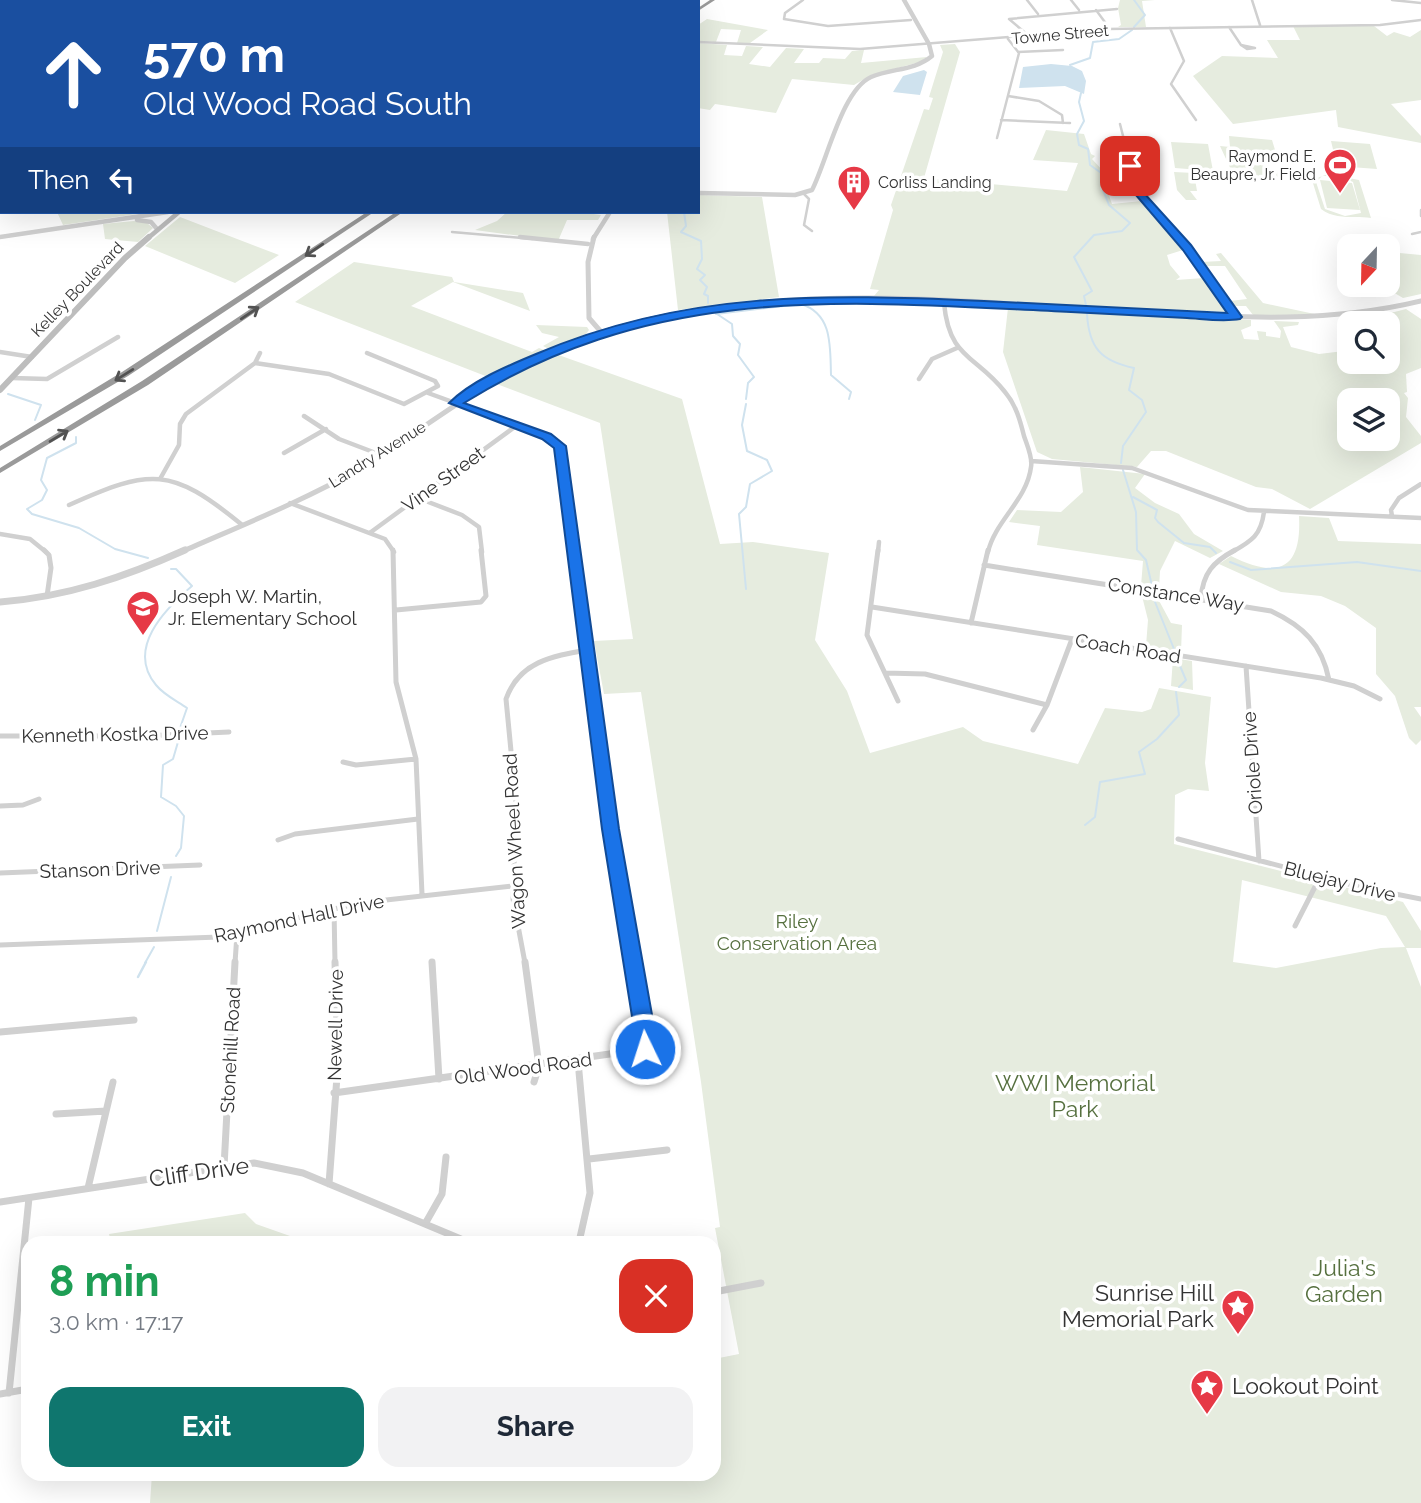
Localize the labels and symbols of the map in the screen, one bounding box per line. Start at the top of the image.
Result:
street label: Towne Street [1011,21,1110,48]
pin [1100,136,1160,196]
sports icon: Raymond E. Beaupre, Jr. Field [1321,146,1359,195]
place label: Raymond E. Beaupre, Jr. Field [1190,147,1316,184]
building icon: Corliss Landing [835,163,873,212]
place label: Corliss Landing [878,173,992,192]
north arrow [1337,234,1400,298]
street label: Kelley Boulevard [27,238,128,341]
one-way arrow [305,242,324,257]
one-way arrow [240,306,259,320]
one-way arrow [115,368,135,382]
street label: Landry Avenue [325,417,429,492]
one-way arrow [49,429,69,443]
street label: Vine Street [397,441,489,516]
street label: Constance Way [1106,572,1246,616]
place label: Joseph W. Martin, Jr. Elementary School [168,585,358,629]
school or university icon: Joseph W. Martin, Jr. Elementary School [124,588,162,637]
street label: Coach Road [1074,629,1182,667]
street label: Oriole Drive [1237,711,1267,815]
street label: Kenneth Kostka Drive [21,721,209,747]
street label: Wagon Wheel Road [498,753,530,929]
street label: Stanson Drive [39,856,161,882]
street label: Bluejay Drive [1282,856,1398,906]
street label: Raymond Hall Drive [212,889,386,947]
park label: Riley Conservation Area [717,910,877,954]
street label: Newell Drive [323,969,347,1081]
street label: Stonehill Road [216,986,244,1114]
position arrow [608,1012,682,1086]
street label: Old Wood Road [453,1047,593,1089]
park label: WWI Memorial Park [995,1069,1156,1122]
street label: Cliff Drive [147,1151,251,1192]
park label: Julia's Garden [1305,1254,1383,1307]
place label: Sunrise Hill Memorial Park [1062,1279,1215,1332]
place icon: Sunrise Hill Memorial Park [1219,1287,1257,1336]
place icon: Lookout Point [1188,1367,1226,1416]
place label: Lookout Point [1232,1372,1379,1399]

